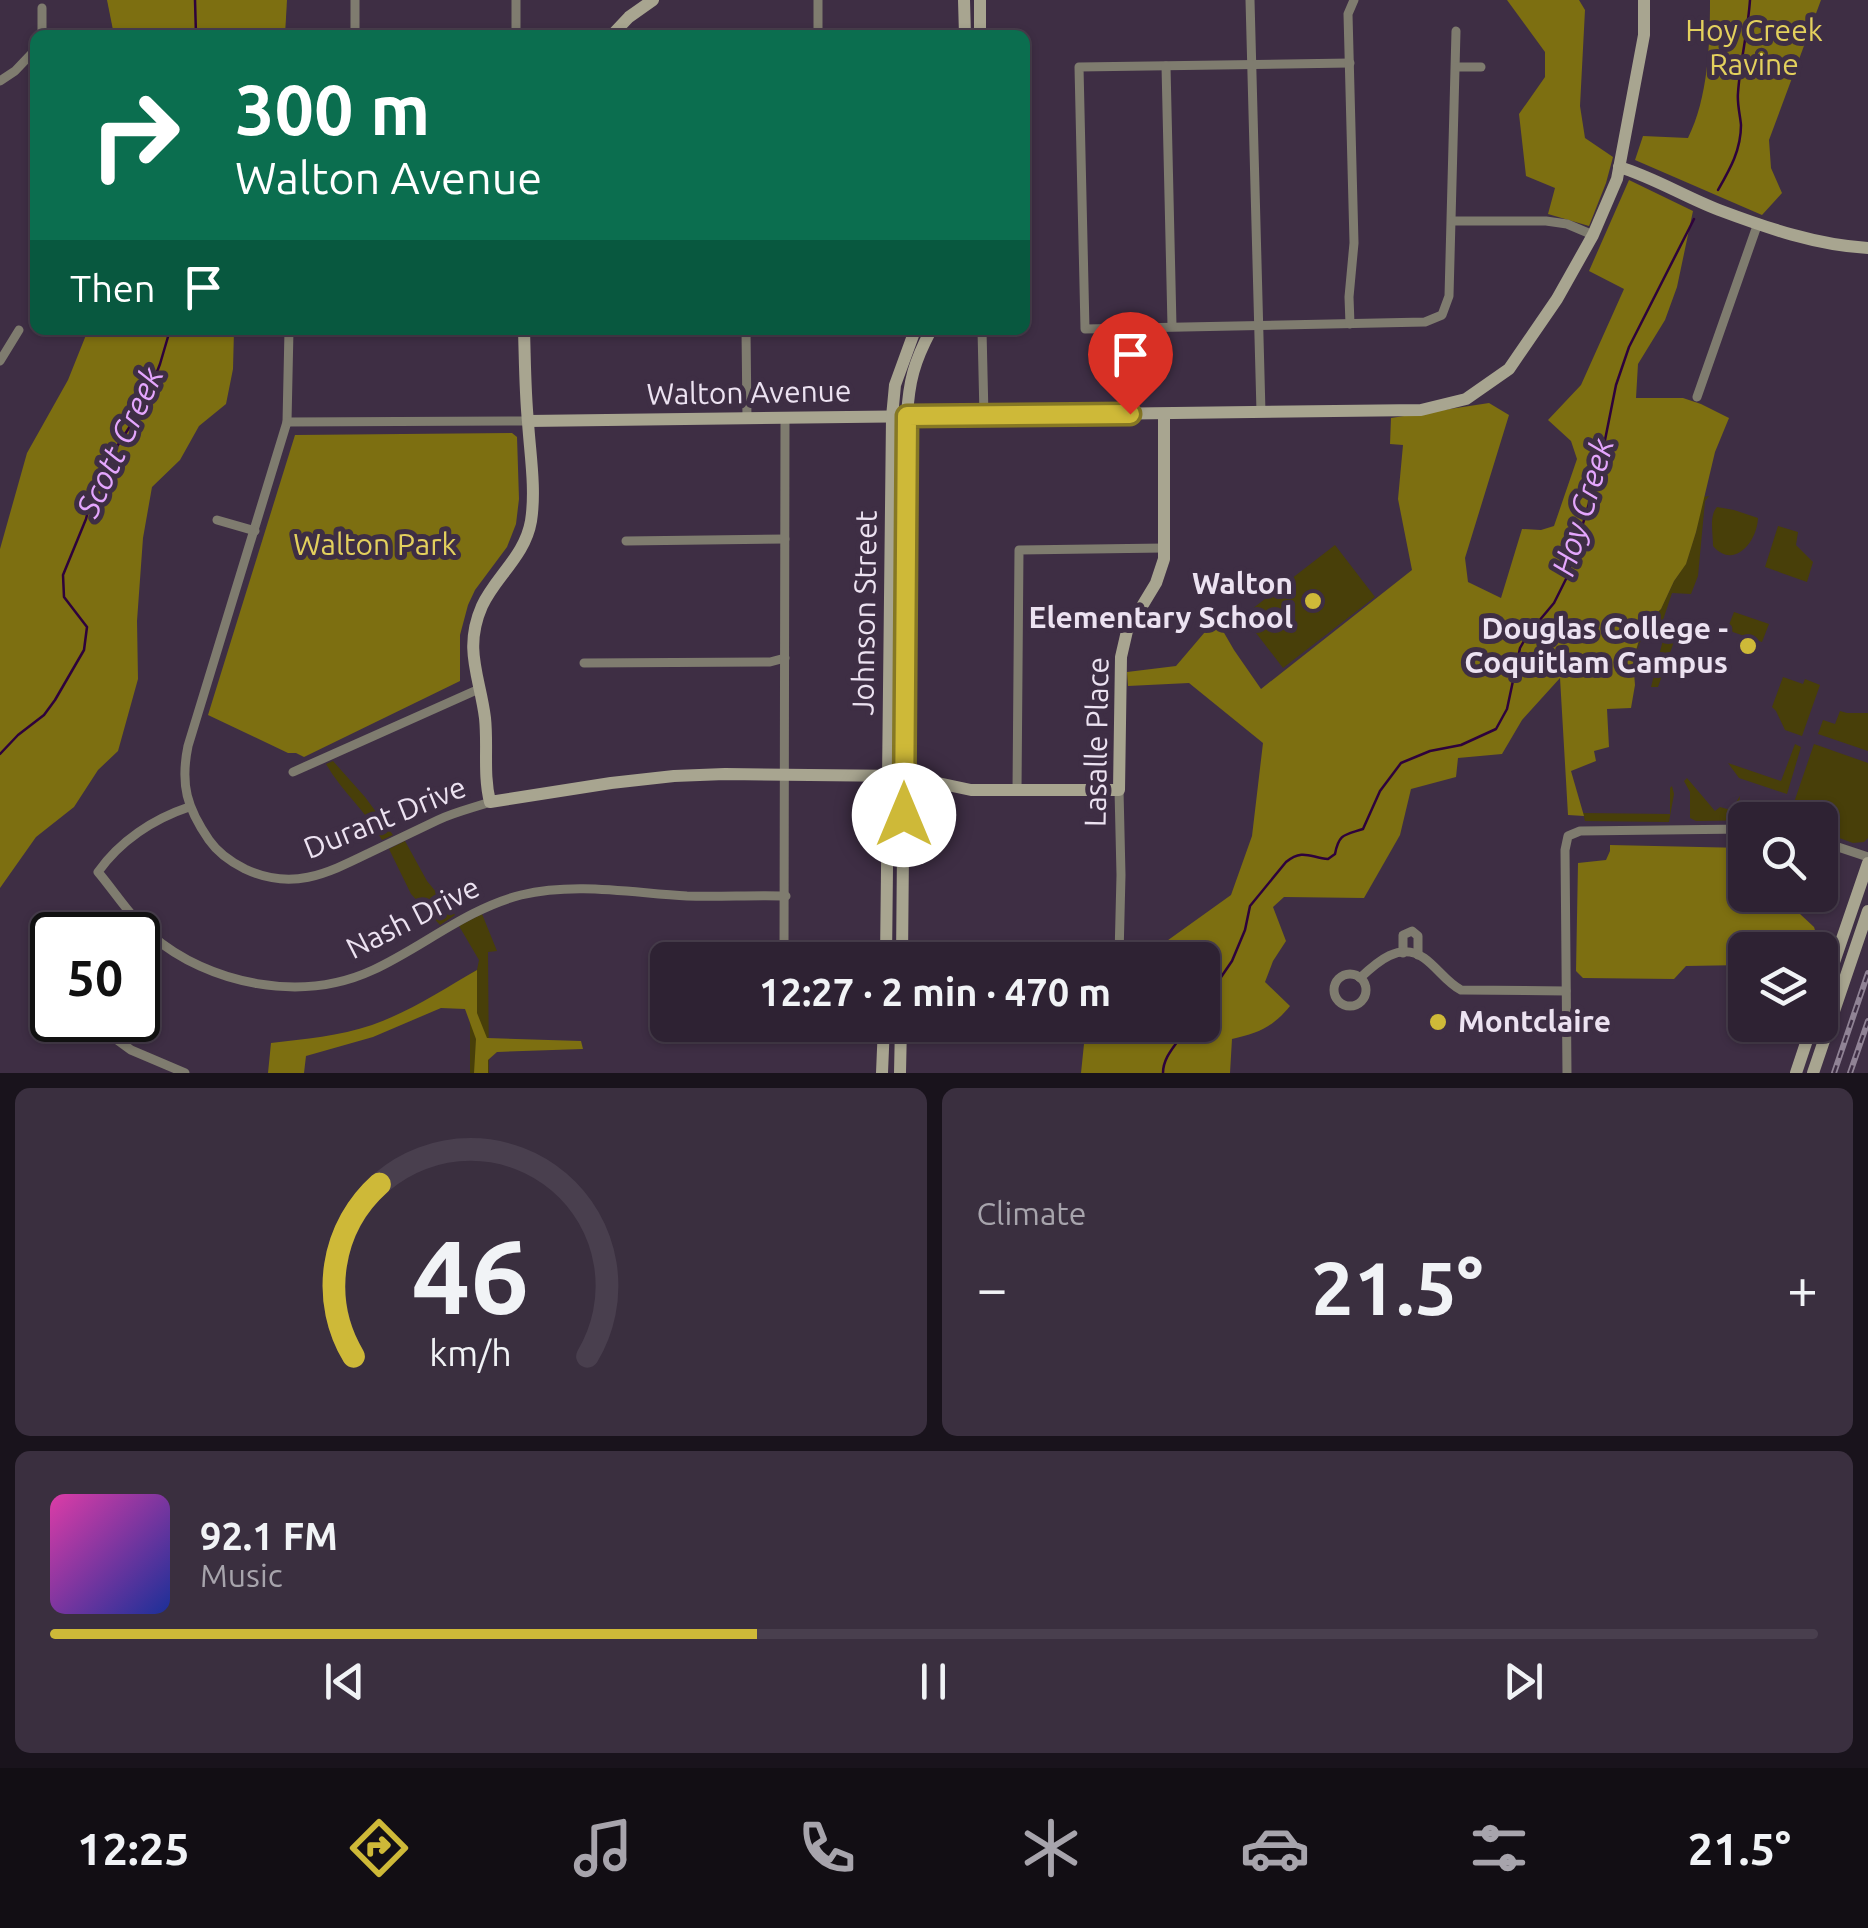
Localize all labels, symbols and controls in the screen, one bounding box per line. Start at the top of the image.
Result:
park label: Hoy Creek Ravine [1685,13,1823,81]
icon: right [70,70,200,200]
text: 300 m [235,70,430,148]
text: Walton Avenue [235,152,542,203]
icon: arrive [176,260,231,315]
text: Then [70,267,156,309]
pin [1088,312,1173,415]
icon: arrive [1103,327,1158,382]
water label: Scott Creek [68,360,170,523]
street label: Walton Avenue [646,373,852,411]
water label: Hoy Creek [1544,433,1620,580]
street label: Johnson Street [845,510,883,716]
park label: Walton Park [293,527,457,561]
place label: Walton Elementary School [1029,566,1293,634]
marker: Walton Elementary School [1302,590,1324,612]
place label: Douglas College - Coquitlam Campus [1464,611,1728,679]
marker: Douglas College - Coquitlam Campus [1737,635,1759,657]
street label: Lasalle Place [1078,657,1114,827]
position arrow [852,763,956,867]
street label: Durant Drive [299,769,471,865]
map controls [1728,802,1838,1042]
button: search [1728,802,1838,912]
street label: Nash Drive [340,869,485,965]
speed limit sign: 50 [30,912,160,1042]
button: layers [1728,932,1838,1042]
text: 12:27 · 2 min · 470 m [759,971,1111,1013]
place label: Montclaire [1458,1004,1611,1038]
marker: Montclaire [1427,1011,1449,1033]
text: Climate [977,1195,1087,1231]
text: 46 [412,1217,529,1334]
text: 21.5° [1311,1245,1483,1329]
text: − [977,1257,1008,1318]
text: + [1787,1257,1818,1318]
text: km/h [429,1333,512,1373]
text: 92.1 FM [200,1515,338,1557]
text: Music [200,1557,283,1593]
icon: previous [317,1654,372,1709]
icon: pause [906,1654,961,1709]
icon: next [1496,1654,1551,1709]
icon: directions [344,1813,414,1883]
icon: music [568,1813,638,1883]
icon: phone [792,1813,862,1883]
icon: climate [1016,1813,1086,1883]
icon: car [1240,1813,1310,1883]
icon: filters [1464,1813,1534,1883]
text: 12:25 [77,1823,190,1874]
text: 21.5° [1688,1823,1791,1874]

